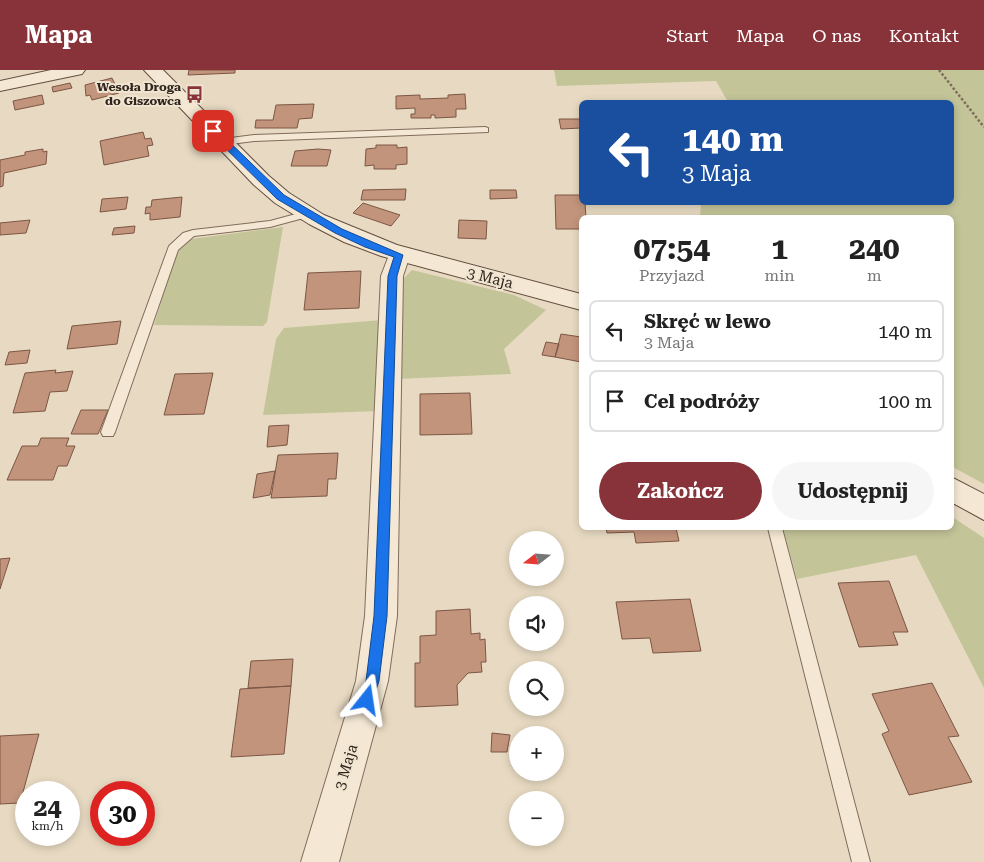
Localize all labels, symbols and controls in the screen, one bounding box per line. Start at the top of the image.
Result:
text: Mapa [25,21,92,49]
text: Start [666,25,708,46]
text: Mapa [736,25,784,46]
text: O nas [812,25,861,46]
text: Kontakt [889,25,959,46]
place label: Wesoła Droga do Giszowca [97,80,181,108]
bus stop icon: Wesoła Droga do Giszowca [185,84,205,104]
pin [192,110,234,152]
icon: arrive [199,117,227,145]
text: 140 m [682,119,783,160]
icon: left [599,120,664,185]
text: 3 Maja [682,161,751,186]
text: 07:54 [633,231,710,266]
text: 1 [771,231,788,266]
text: 240 [849,231,899,266]
street label: 3 Maja [465,264,515,292]
text: Przyjazd [639,266,705,285]
text: min [765,266,795,285]
text: m [867,266,882,285]
text: Skręć w lewo [644,310,771,333]
icon: left [601,317,629,345]
text: 140 m [878,320,932,343]
text: 3 Maja [644,333,694,352]
icon: arrive [601,387,629,415]
text: Cel podróży [644,390,759,413]
text: 100 m [878,390,932,413]
button: Zakończ [599,462,762,520]
button: Udostępnij [772,462,934,520]
north arrow [509,531,564,586]
map controls [509,531,564,846]
button: sound [509,596,564,651]
button: search [509,661,564,716]
position arrow [340,673,392,725]
button: + [509,726,564,781]
street label: 3 Maja [331,742,361,792]
speed limit sign: 30 [90,781,155,846]
button: − [509,791,564,846]
text: 24 [33,793,62,822]
text: km/h [31,819,64,833]

